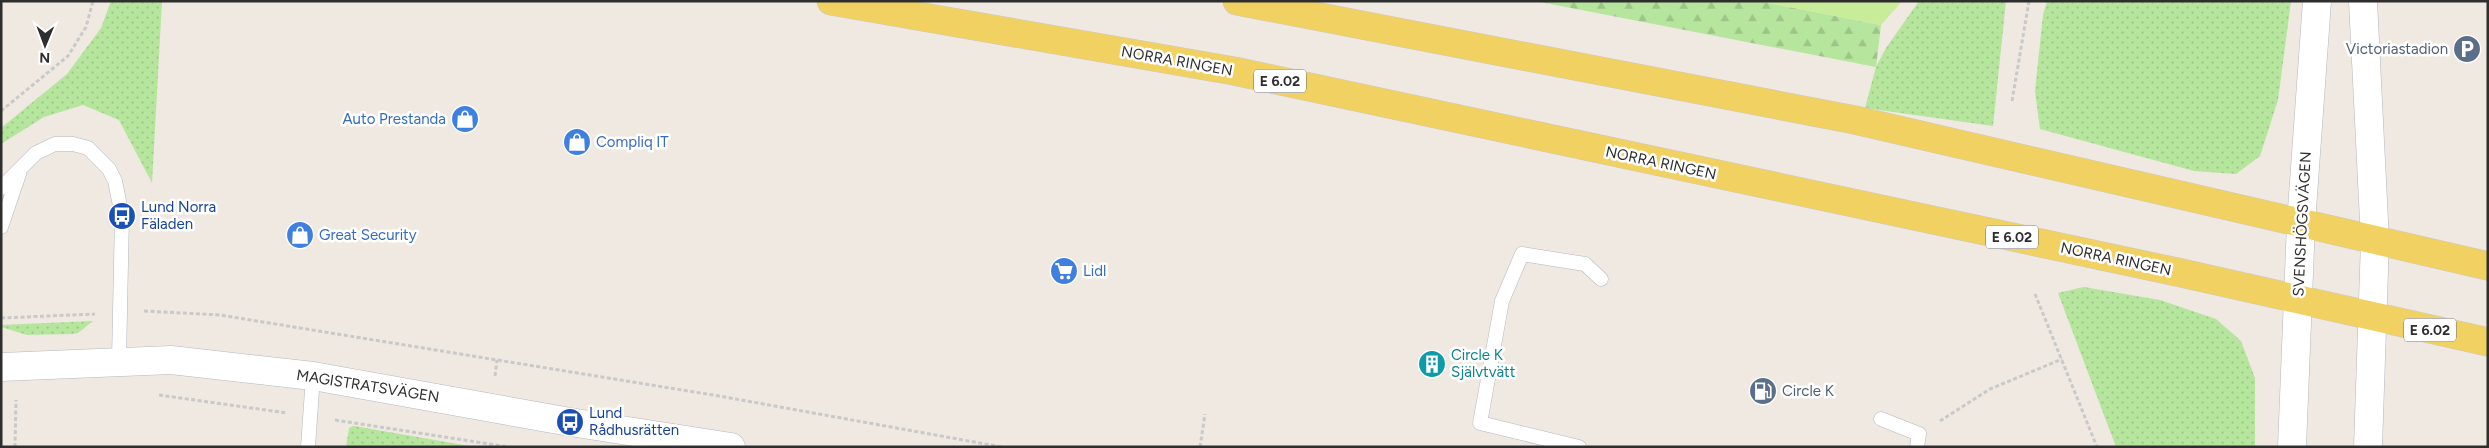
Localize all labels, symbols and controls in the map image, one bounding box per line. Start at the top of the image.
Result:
north arrow [20,20,70,70]
parking icon: Victoriastadion [2452,34,2482,64]
place label: Victoriastadion [2346,40,2448,58]
street label: NORRA RINGEN [1120,42,1234,80]
text: N [39,49,50,66]
road number: E 6.02 [1254,70,1306,92]
shop icon: Auto Prestanda [450,104,480,134]
place label: Auto Prestanda [342,110,446,128]
shop icon: Compliq IT [562,127,592,157]
place label: Compliq IT [596,133,669,151]
street label: NORRA RINGEN [1604,142,1718,184]
street label: SVENSHÖGSVÄGEN [2289,151,2315,297]
place label: Lund Norra Fäladen [141,198,216,233]
bus stop icon: Lund Norra Fäladen [107,201,137,231]
shop icon: Great Security [285,220,315,250]
place label: Great Security [319,226,417,244]
road number: E 6.02 [1986,226,2038,248]
street label: NORRA RINGEN [2059,238,2173,280]
supermarket icon: Lidl [1049,256,1079,286]
place label: Lidl [1083,262,1106,280]
road number: E 6.02 [2404,318,2456,342]
place label: Circle K Självtvätt [1451,346,1516,381]
building icon: Circle K Självtvätt [1417,349,1447,379]
street label: MAGISTRATSVÄGEN [295,366,441,406]
fuel station icon: Circle K [1748,376,1778,406]
place label: Circle K [1782,382,1835,400]
place label: Lund Rådhusrätten [589,404,679,439]
bus stop icon: Lund Rådhusrätten [555,407,585,437]

